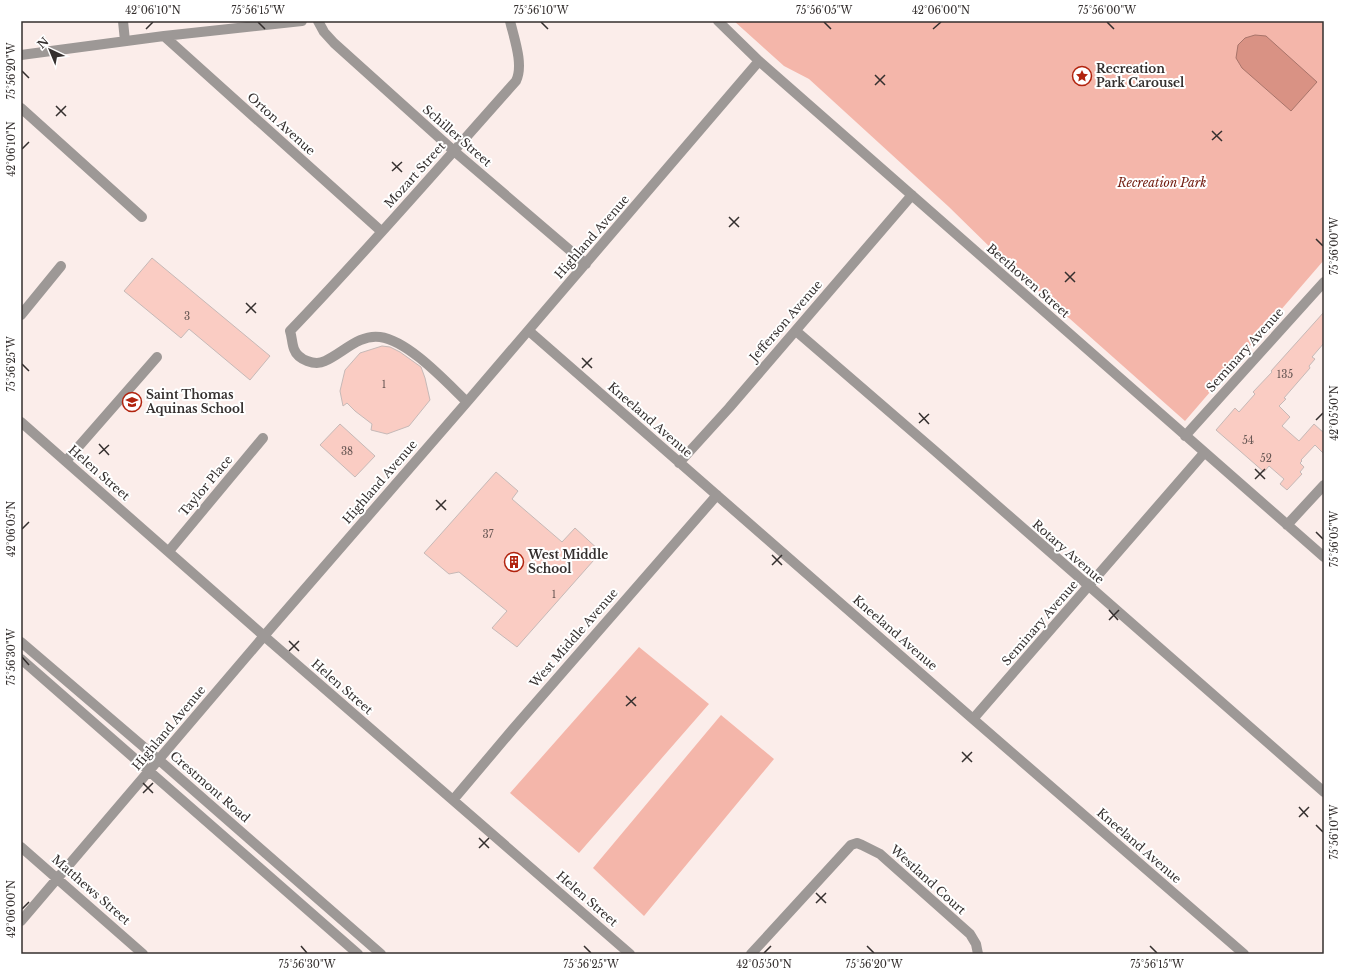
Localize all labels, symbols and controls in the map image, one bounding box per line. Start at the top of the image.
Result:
text: 42°06'10"N [125,4,181,17]
text: 75°56'15"W [231,4,285,17]
text: 75°56'10"W [513,4,569,17]
text: 75°56'05"W [796,4,852,17]
text: 42°06'00"N [912,4,970,17]
text: 75°56'00"W [1078,4,1136,17]
north arrow [30,30,70,70]
text: N [34,34,52,51]
text: 75°56'20"W [5,42,18,99]
place label: Recreation Park Carousel [1096,61,1185,90]
place icon: Recreation Park Carousel [1071,65,1093,87]
street label: Orton Avenue [244,89,319,158]
street label: Schiller Street [420,102,495,170]
text: 42°06'10"N [5,121,18,177]
street label: Mozart Street [381,138,449,211]
park label: Recreation Park [1117,175,1206,190]
street label: Highland Avenue [551,192,632,282]
text: 75°56'00"W [1328,217,1341,275]
street label: Beethoven Street [984,240,1073,321]
street label: Jefferson Avenue [745,277,825,366]
street label: Seminary Avenue [1203,304,1286,395]
house number: 3 [184,310,190,323]
text: 75°56'25"W [5,336,18,392]
house number: 135 [1277,368,1293,381]
house number: 1 [382,378,386,391]
street label: Kneeland Avenue [605,379,696,460]
text: 42°05'50"N [1328,385,1341,441]
place label: Saint Thomas Aquinas School [145,387,245,416]
school or university icon: Saint Thomas Aquinas School [121,391,143,413]
house number: 54 [1242,434,1254,447]
street label: Highland Avenue [339,437,420,527]
street label: Helen Street [66,442,133,504]
house number: 38 [341,445,353,458]
street label: Taylor Place [176,452,236,519]
house number: 52 [1260,452,1272,465]
text: 42°06'05"N [5,501,18,557]
text: 75°56'05"W [1328,511,1341,567]
street label: Rotary Avenue [1029,516,1107,587]
house number: 37 [482,528,495,541]
place label: West Middle School [527,547,608,576]
building icon: West Middle School [503,551,525,573]
street label: Seminary Avenue [998,577,1081,668]
street label: West Middle Avenue [526,585,621,691]
house number: 1 [552,588,556,601]
street label: Kneeland Avenue [850,592,941,673]
text: 75°56'30"W [5,628,18,685]
street label: Helen Street [309,656,376,718]
street label: Highland Avenue [129,682,209,773]
street label: Crestmont Road [167,748,253,825]
text: 75°56'10"W [1328,804,1341,860]
street label: Kneeland Avenue [1094,805,1185,886]
street label: Westland Court [887,841,969,918]
street label: Matthews Street [49,852,134,928]
street label: Helen Street [554,868,621,930]
text: 42°06'00"N [5,880,18,938]
text: 75°56'30"W [279,958,336,971]
text: 75°56'25"W [563,958,619,971]
text: 42°05'50"N [736,958,792,971]
text: 75°56'20"W [846,958,903,971]
text: 75°56'15"W [1130,958,1184,971]

